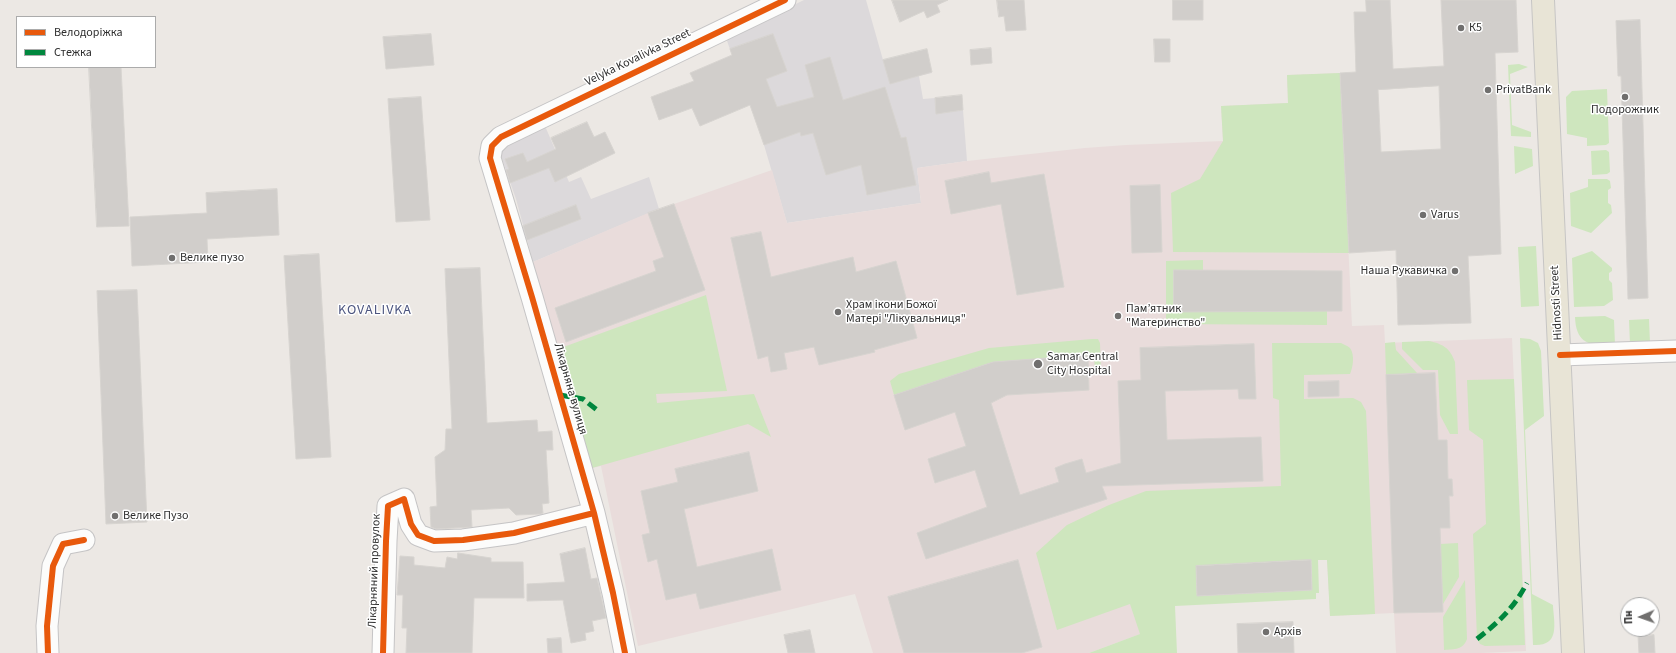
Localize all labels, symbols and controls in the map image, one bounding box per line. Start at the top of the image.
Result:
legend [16,16,156,68]
place label: К5 [1469,21,1482,35]
marker: К5 [1456,23,1466,33]
text: Велодоріжка [54,24,123,41]
street label: Velyka Kovalivka Street [583,26,693,90]
text: Стежка [54,44,92,61]
place label: PrivatBank [1496,83,1551,97]
marker: PrivatBank [1483,85,1493,95]
marker: Подорожник [1620,92,1630,102]
place label: Подорожник [1591,103,1659,117]
place label: Varus [1431,208,1459,222]
marker: Varus [1418,210,1428,220]
place label: Велике пузо [180,251,244,265]
marker: Велике пузо [167,253,177,263]
place label: Наша Рукавичка [1361,264,1447,278]
street label: Hidnosti Street [1548,265,1566,341]
marker: Наша Рукавичка [1450,266,1460,276]
place label: Храм ікони Божої Матері "Лікувальниця" [846,298,966,326]
place label: Пам’ятник "Материнство" [1126,302,1205,330]
district label: KOVALIVKA [338,303,412,319]
marker: Храм ікони Божої Матері "Лікувальниця" [833,307,843,317]
marker: Пам’ятник "Материнство" [1113,311,1123,321]
street label: Лікарняна вулиця [550,341,590,437]
place label: Samar Central City Hospital [1047,350,1118,378]
marker: Samar Central City Hospital [1032,358,1044,370]
place label: Велике Пузо [123,509,188,523]
marker: Велике Пузо [110,511,120,521]
street label: Лікарняний провулок [366,513,384,629]
north arrow [1620,597,1660,637]
text: Пн [1621,610,1636,625]
place label: Архів [1274,625,1301,639]
marker: Архів [1261,627,1271,637]

